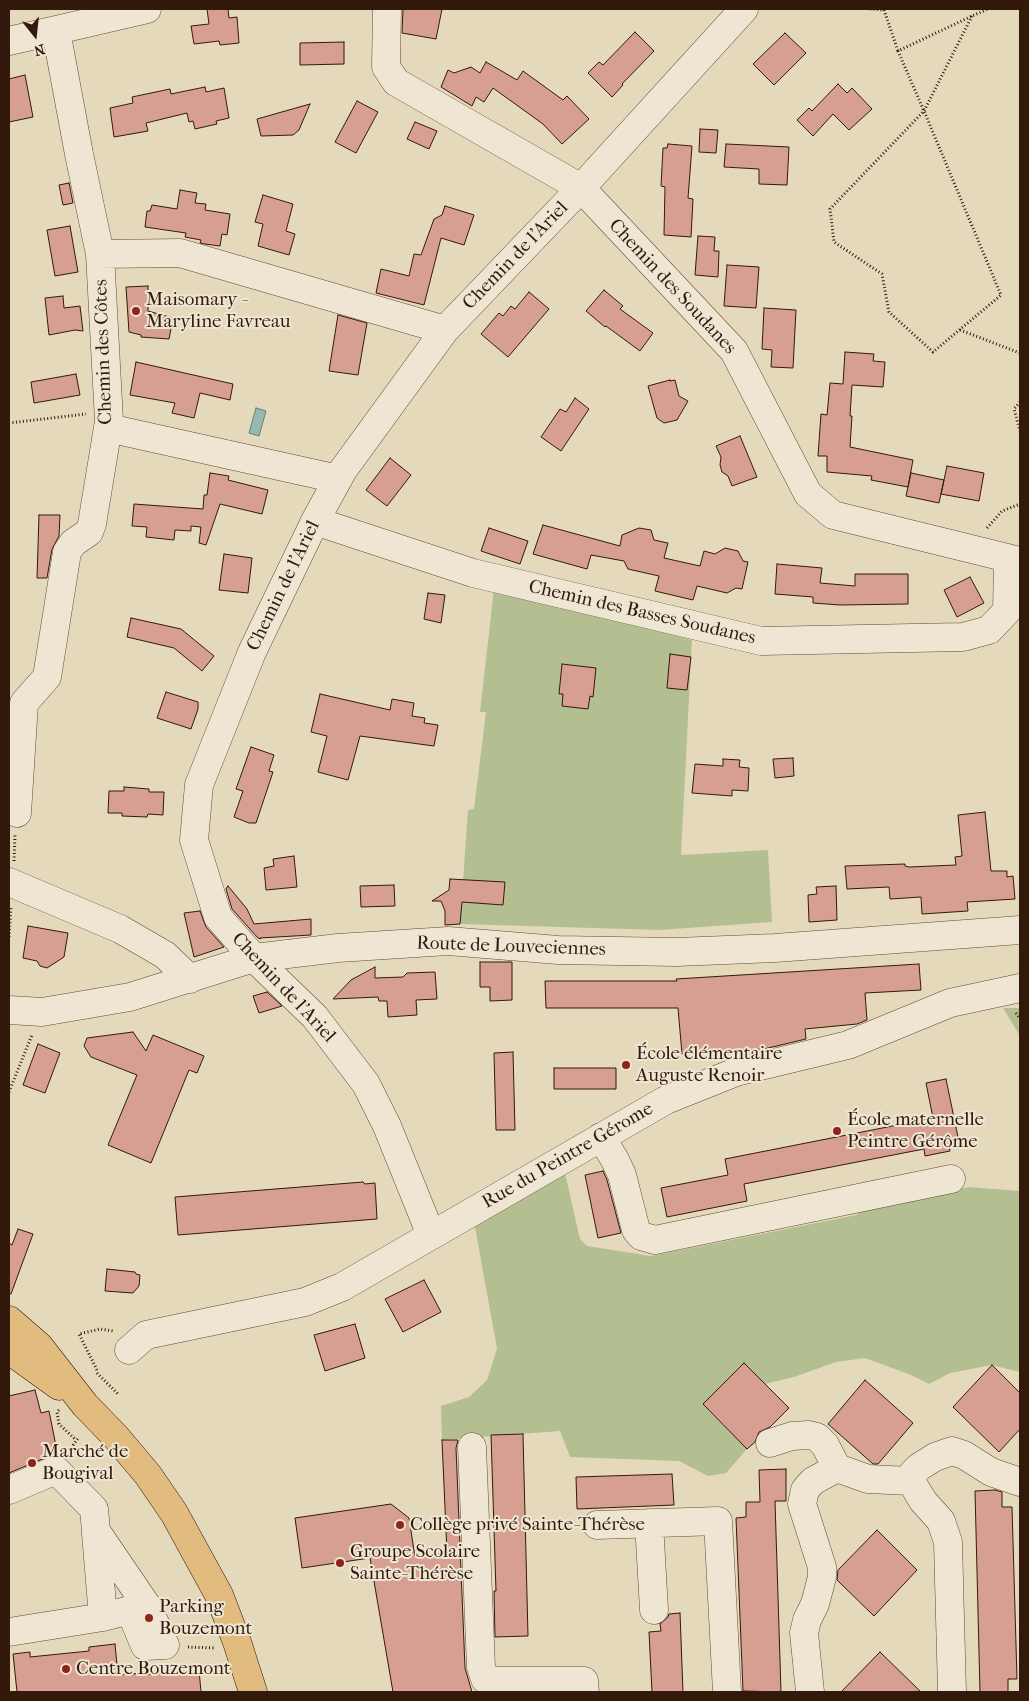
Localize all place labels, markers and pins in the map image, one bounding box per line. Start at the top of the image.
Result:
place label: Maisomary - Maryline Favreau [146,289,290,333]
marker: Maisomary - Maryline Favreau [130,305,142,317]
place label: École élémentaire Auguste Renoir [636,1043,782,1087]
marker: École élémentaire Auguste Renoir [620,1059,632,1071]
place label: École maternelle Peintre Gérôme [847,1109,984,1153]
marker: École maternelle Peintre Gérôme [831,1125,843,1137]
place label: Marché de Bougival [42,1441,128,1485]
marker: Marché de Bougival [26,1457,38,1469]
place label: Collège privé Sainte-Thérèse [410,1514,645,1536]
marker: Collège privé Sainte-Thérèse [394,1519,406,1531]
place label: Groupe Scolaire Sainte-Thérèse [350,1541,480,1585]
marker: Groupe Scolaire Sainte-Thérèse [334,1557,346,1569]
place label: Parking Bouzemont [159,1596,252,1640]
marker: Parking Bouzemont [143,1612,155,1624]
place label: Centre Bouzemont [76,1658,231,1680]
marker: Centre Bouzemont [60,1663,72,1675]

